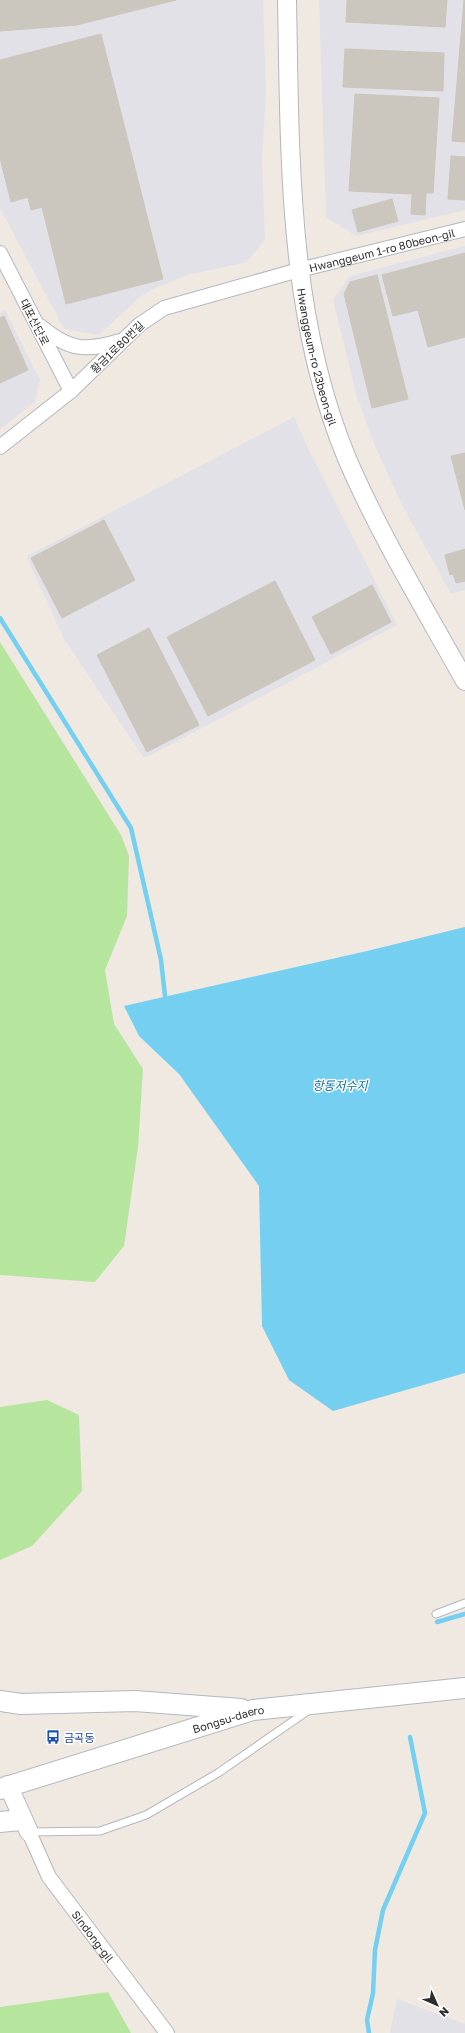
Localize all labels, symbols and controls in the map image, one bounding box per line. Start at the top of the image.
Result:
street label: Hwanggeum 1-ro 80beon-gil [308,225,457,274]
street label: Hwanggeum-ro 23beon-gil [296,287,340,427]
street label: 대포산단로 [18,297,52,347]
street label: 황금1로80번길 [87,318,147,376]
water label: 항동저수지 [312,1078,369,1093]
street label: Bongsu-daero [191,1702,265,1735]
bus stop icon: 금곡동 [45,1729,61,1745]
place label: 금곡동 [64,1731,94,1744]
street label: Sindong-gil [70,1908,117,1964]
north arrow [417,1985,457,2025]
text: N [437,2005,452,2020]

